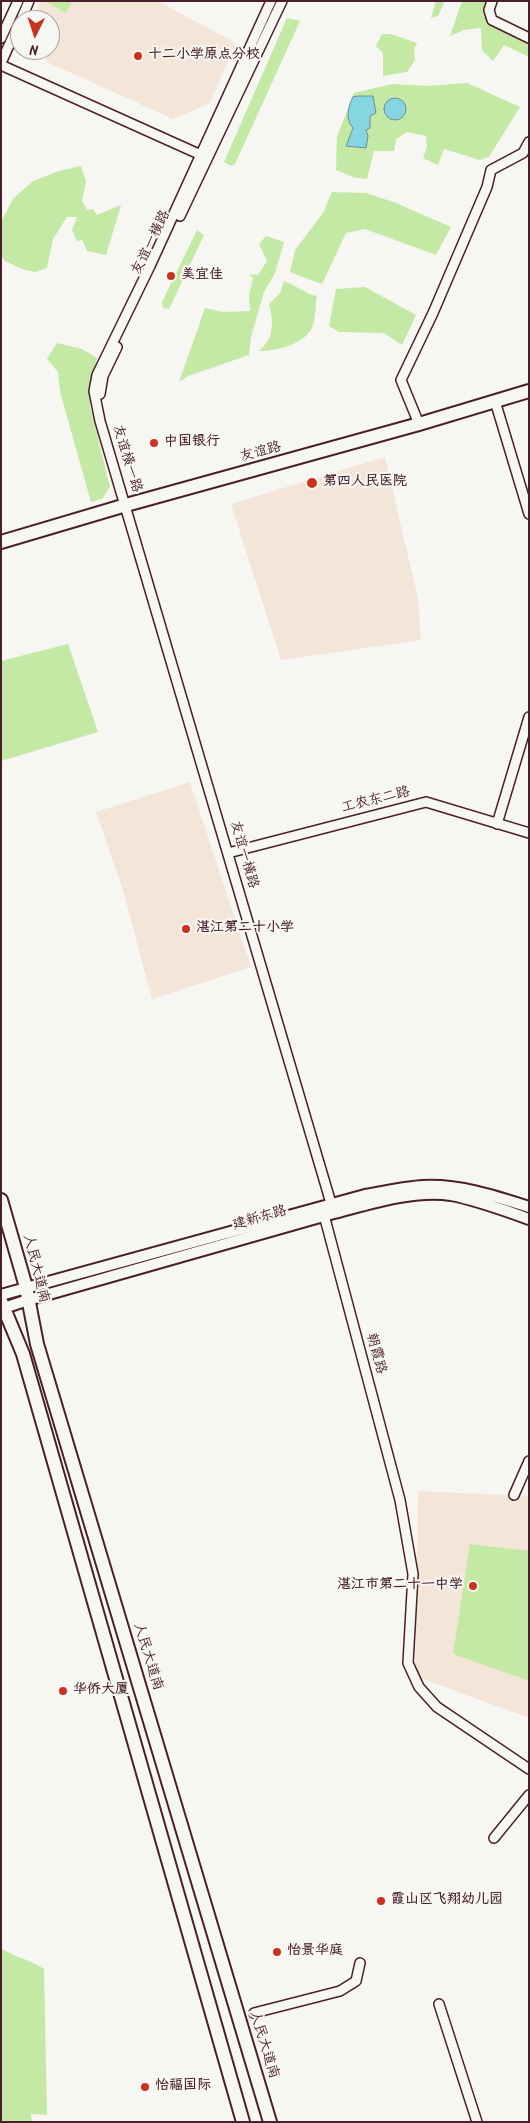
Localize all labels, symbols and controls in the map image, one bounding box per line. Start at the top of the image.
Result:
north arrow [10,10,60,60]
text: N [29,38,39,60]
place label: 十二小学原点分校 [148,48,260,64]
marker: 十二小学原点分校 [132,50,144,62]
street label: 友谊一横路 [129,208,175,278]
place label: 美宜佳 [181,268,223,284]
marker: 美宜佳 [165,270,177,282]
street label: 友谊横一路 [108,423,144,495]
place label: 中国银行 [164,435,220,451]
marker: 中国银行 [148,437,160,449]
street label: 友谊路 [239,439,283,467]
place label: 第四人民医院 [323,475,407,491]
marker: 第四人民医院 [305,476,319,490]
street label: 工农东二路 [340,784,412,818]
street label: 友谊一横路 [225,819,261,891]
place label: 湛江第二十小学 [196,921,294,937]
marker: 湛江第二十小学 [180,923,192,935]
street label: 建新东路 [231,1203,289,1235]
street label: 人民大道南 [18,1233,52,1305]
street label: 朝霞路 [361,1332,389,1376]
place label: 湛江市第二十一中学 [337,1578,463,1594]
marker: 湛江市第二十一中学 [467,1580,479,1592]
street label: 人民大道南 [129,1621,165,1693]
place label: 华侨大厦 [73,1683,129,1699]
marker: 华侨大厦 [57,1685,69,1697]
place label: 霞山区飞翔幼儿园 [391,1893,503,1909]
marker: 霞山区飞翔幼儿园 [375,1895,387,1907]
place label: 怡景华庭 [287,1944,343,1960]
marker: 怡景华庭 [271,1946,283,1958]
street label: 人民大道南 [245,2009,281,2081]
place label: 怡福国际 [155,2079,211,2095]
marker: 怡福国际 [139,2081,151,2093]

